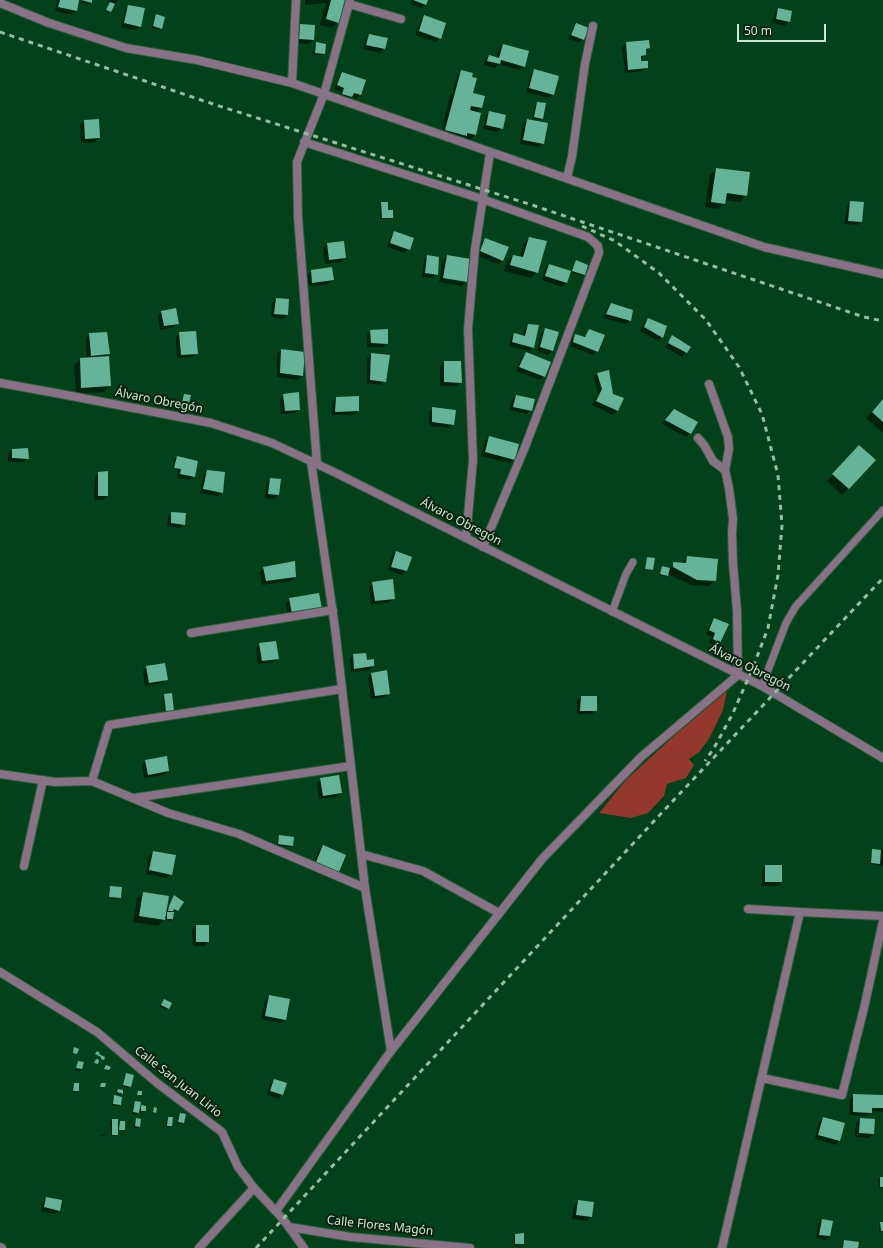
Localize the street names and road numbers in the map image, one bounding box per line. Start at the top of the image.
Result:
street label: Álvaro Obregón [114,385,204,417]
street label: Álvaro Obregón [418,495,504,549]
street label: Álvaro Obregón [707,641,793,695]
street label: Calle San Juan Lirio [131,1043,225,1121]
street label: Calle Flores Magón [326,1213,434,1239]

